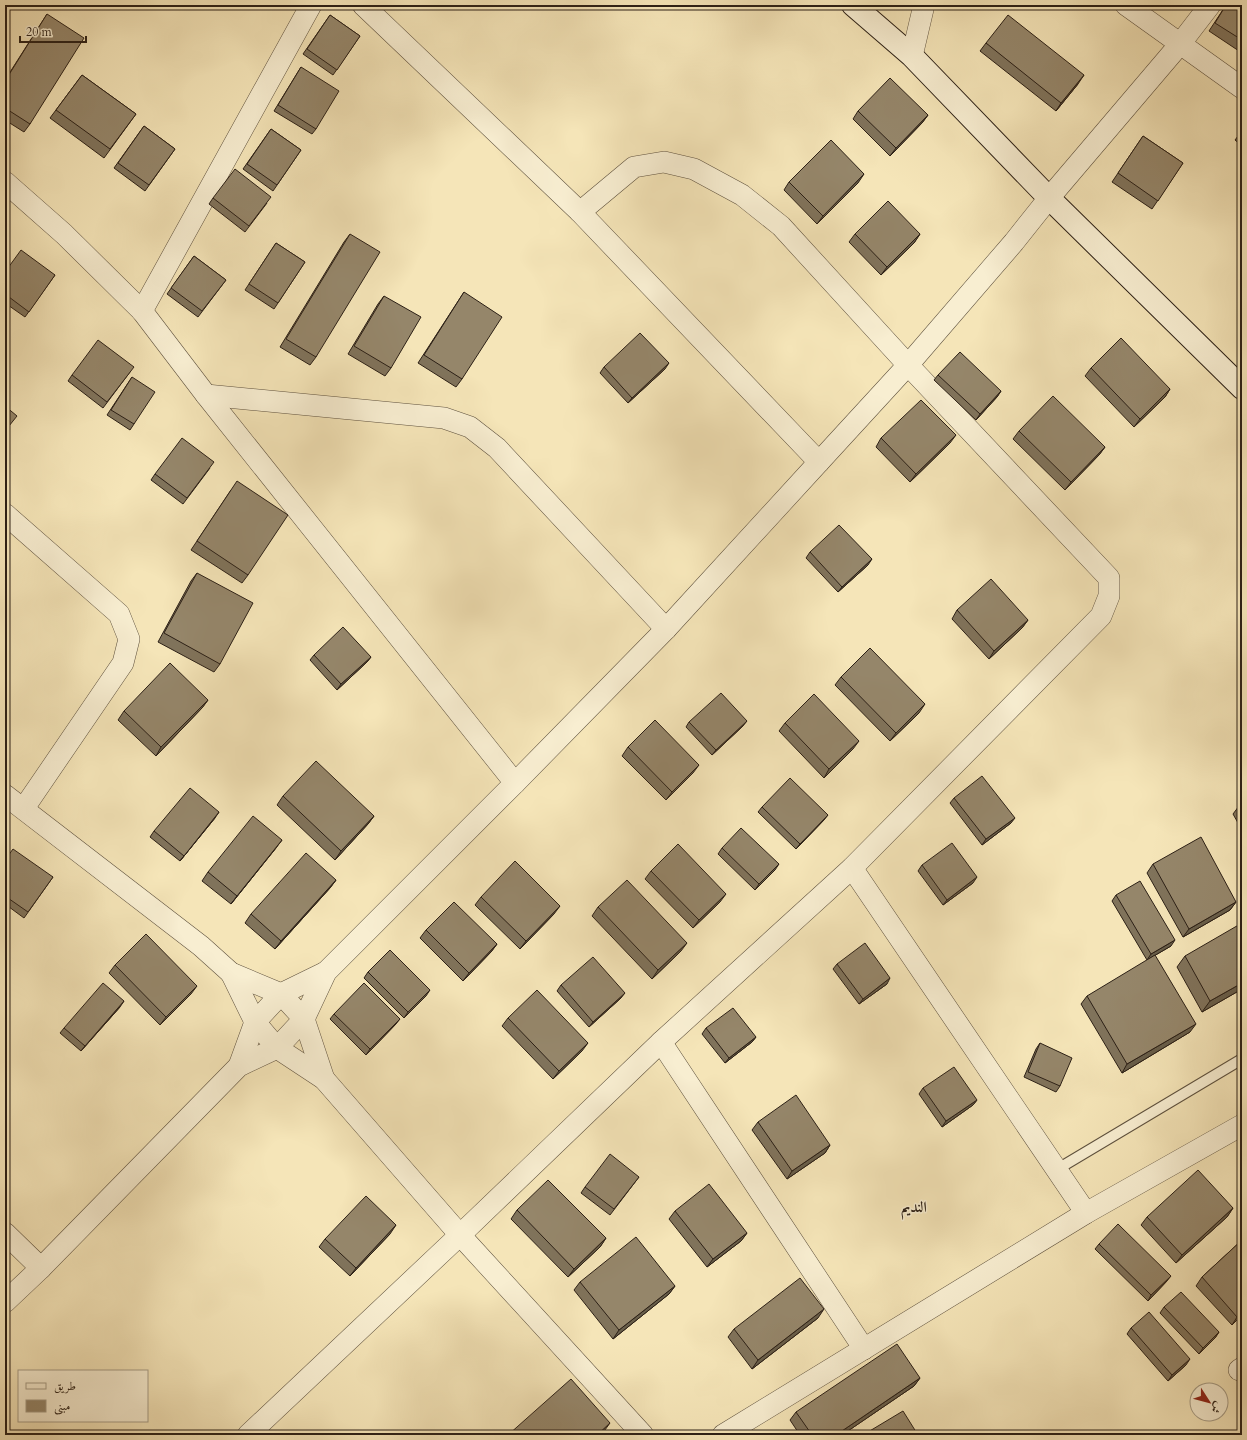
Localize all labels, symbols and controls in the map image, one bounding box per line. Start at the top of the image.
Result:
scale bar [20,18,86,44]
text: 20 m [26,24,53,40]
district label: النديم [901,1197,927,1220]
legend [18,1370,148,1422]
text: طريق [54,1378,76,1394]
north arrow [1189,1382,1229,1422]
text: مبنى [54,1398,70,1415]
text: ش [1207,1399,1226,1416]

